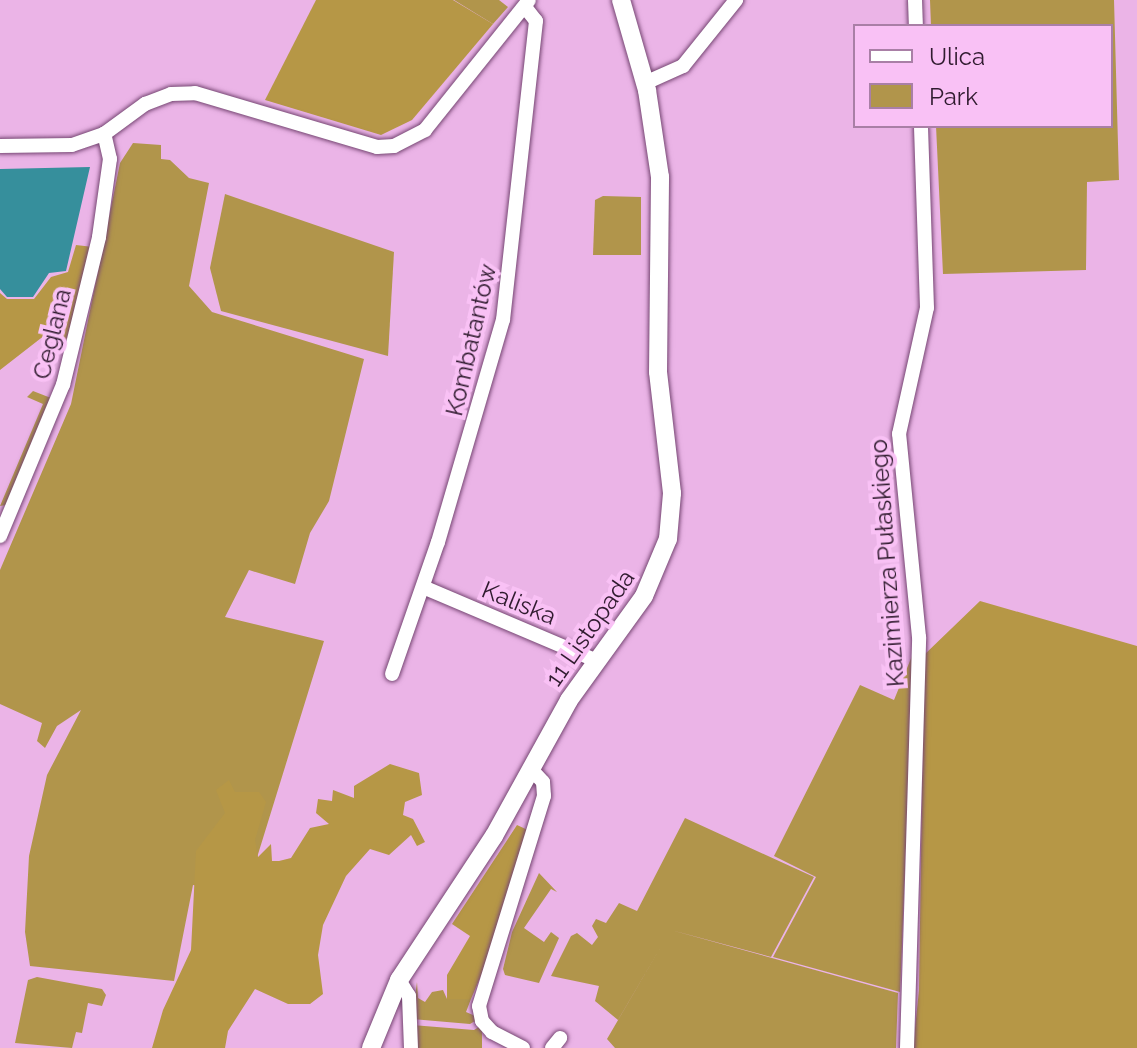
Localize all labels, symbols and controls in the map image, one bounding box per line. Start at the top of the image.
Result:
legend [853,24,1113,128]
text: Ulica [929,42,985,71]
text: Park [929,82,978,111]
street label: Kombatantów [440,261,502,419]
street label: Ceglana [27,286,77,382]
street label: Kazimierza Pułaskiego [864,438,910,688]
street label: 11 Listopada [539,564,641,692]
street label: Kaliska [478,575,560,631]

